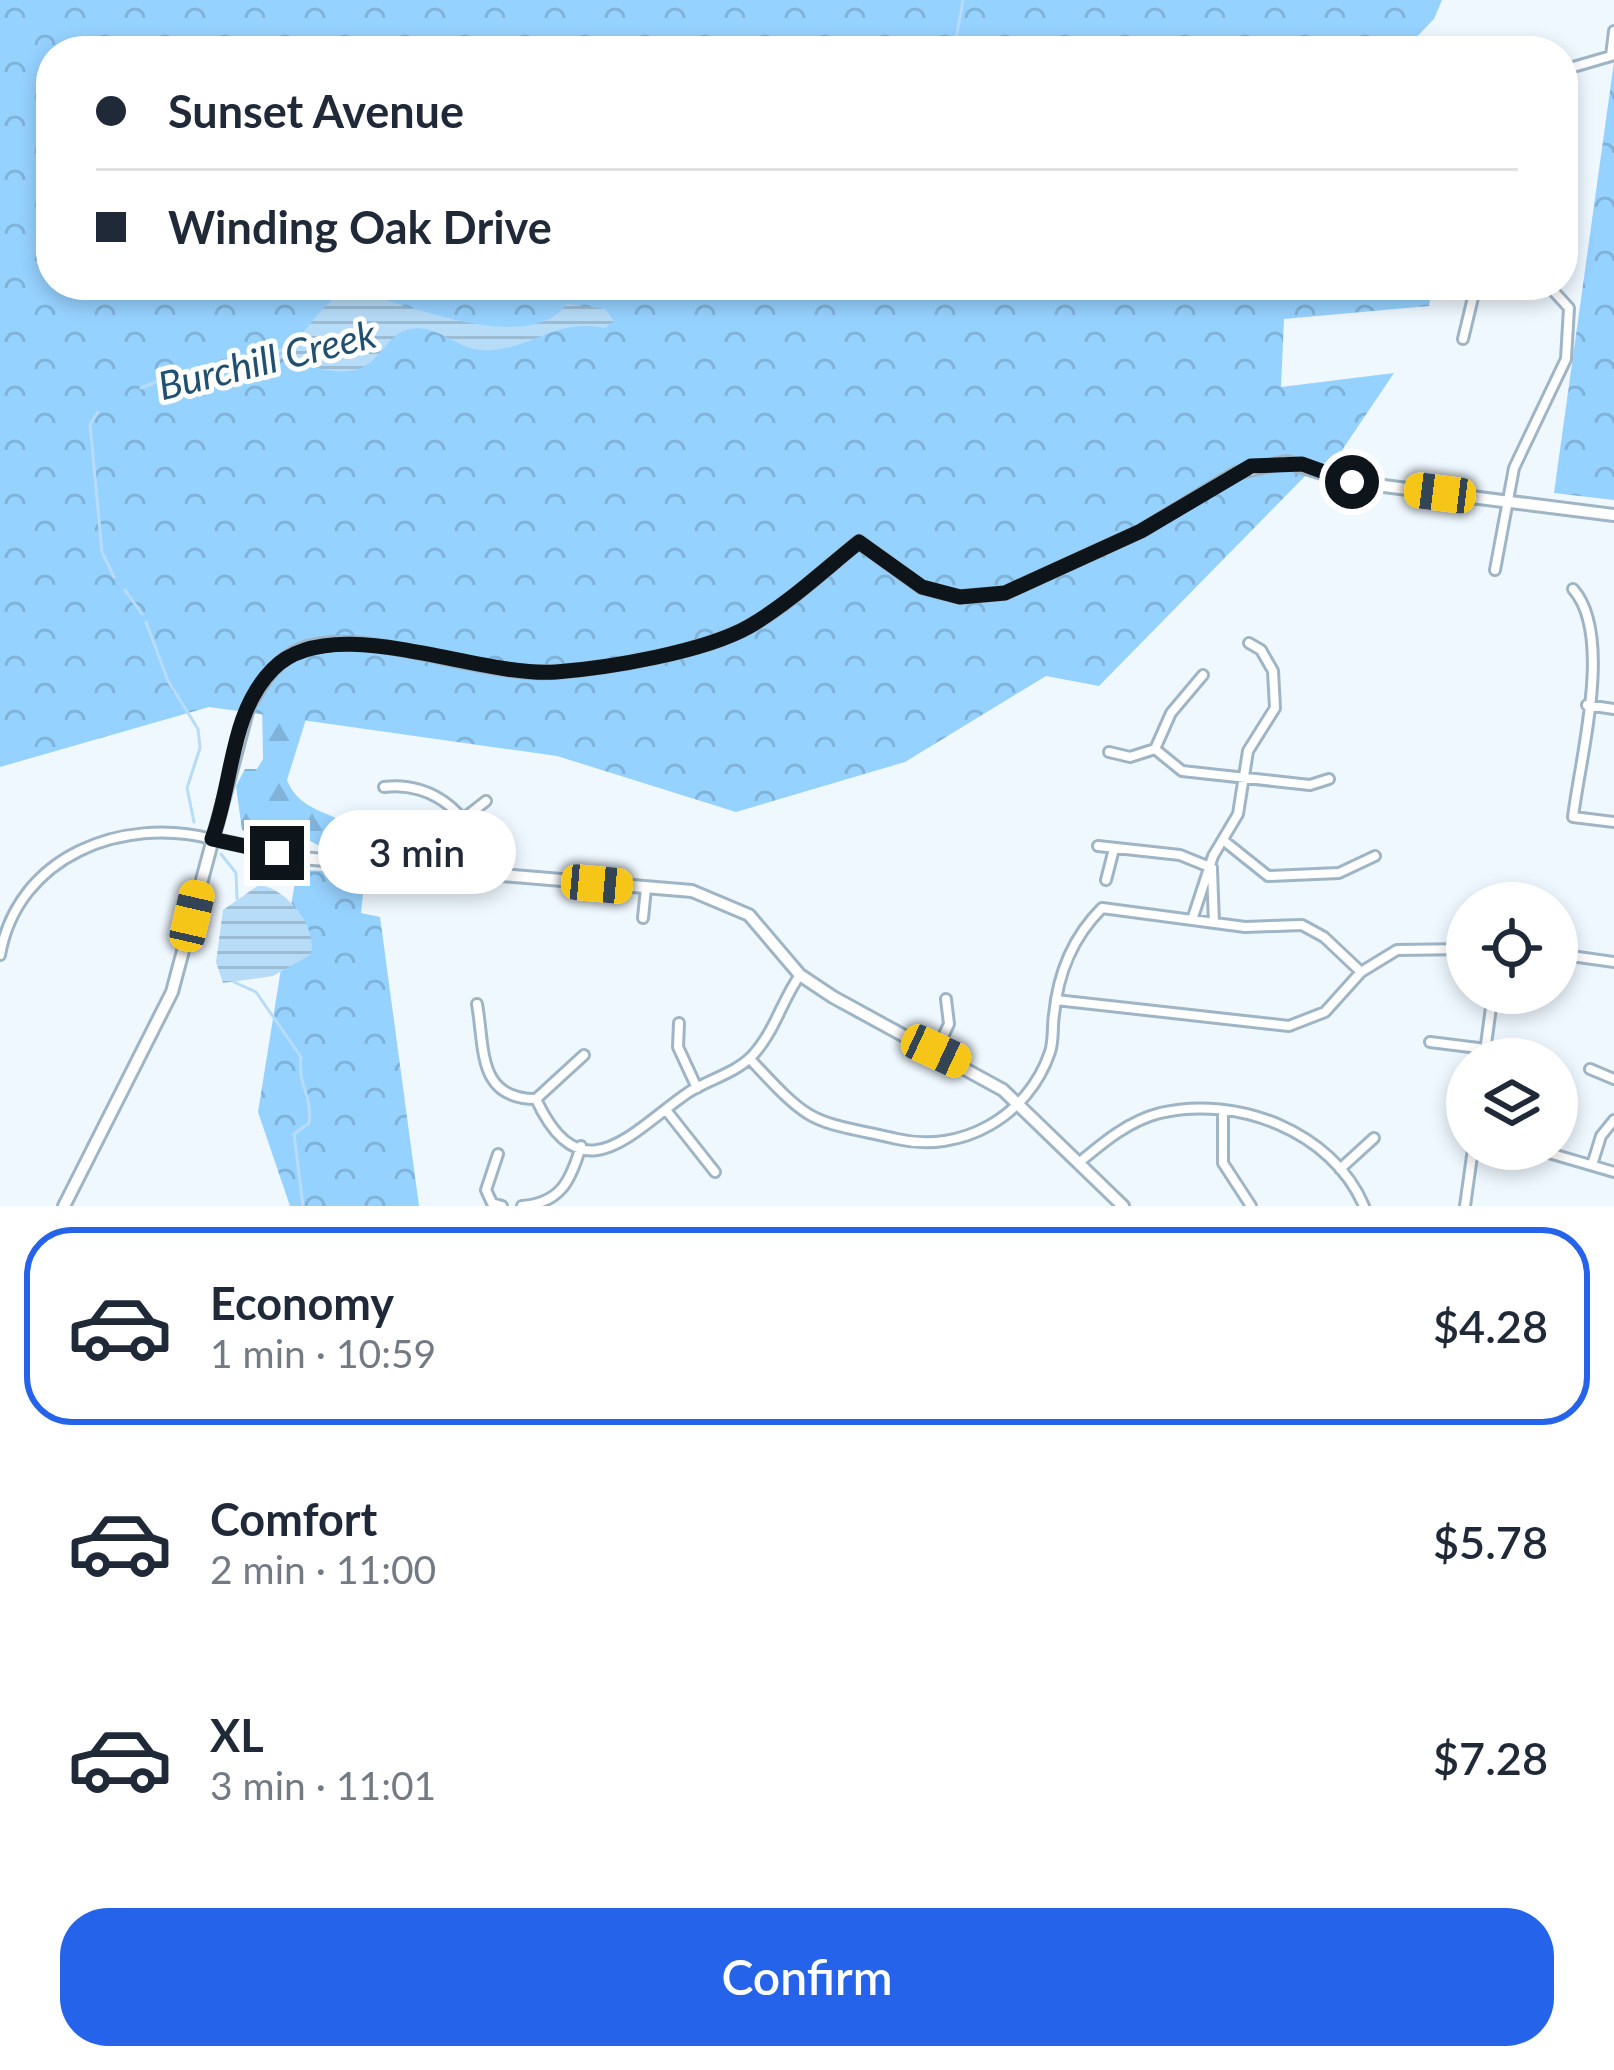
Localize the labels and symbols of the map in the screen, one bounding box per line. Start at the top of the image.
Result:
water label: Burchill Creek [153,310,381,408]
route start [1325,455,1379,509]
car [1402,471,1478,515]
callout: 3 min [319,811,517,895]
route end [250,826,304,880]
car [560,863,634,905]
car [166,877,218,955]
car [896,1019,976,1083]

